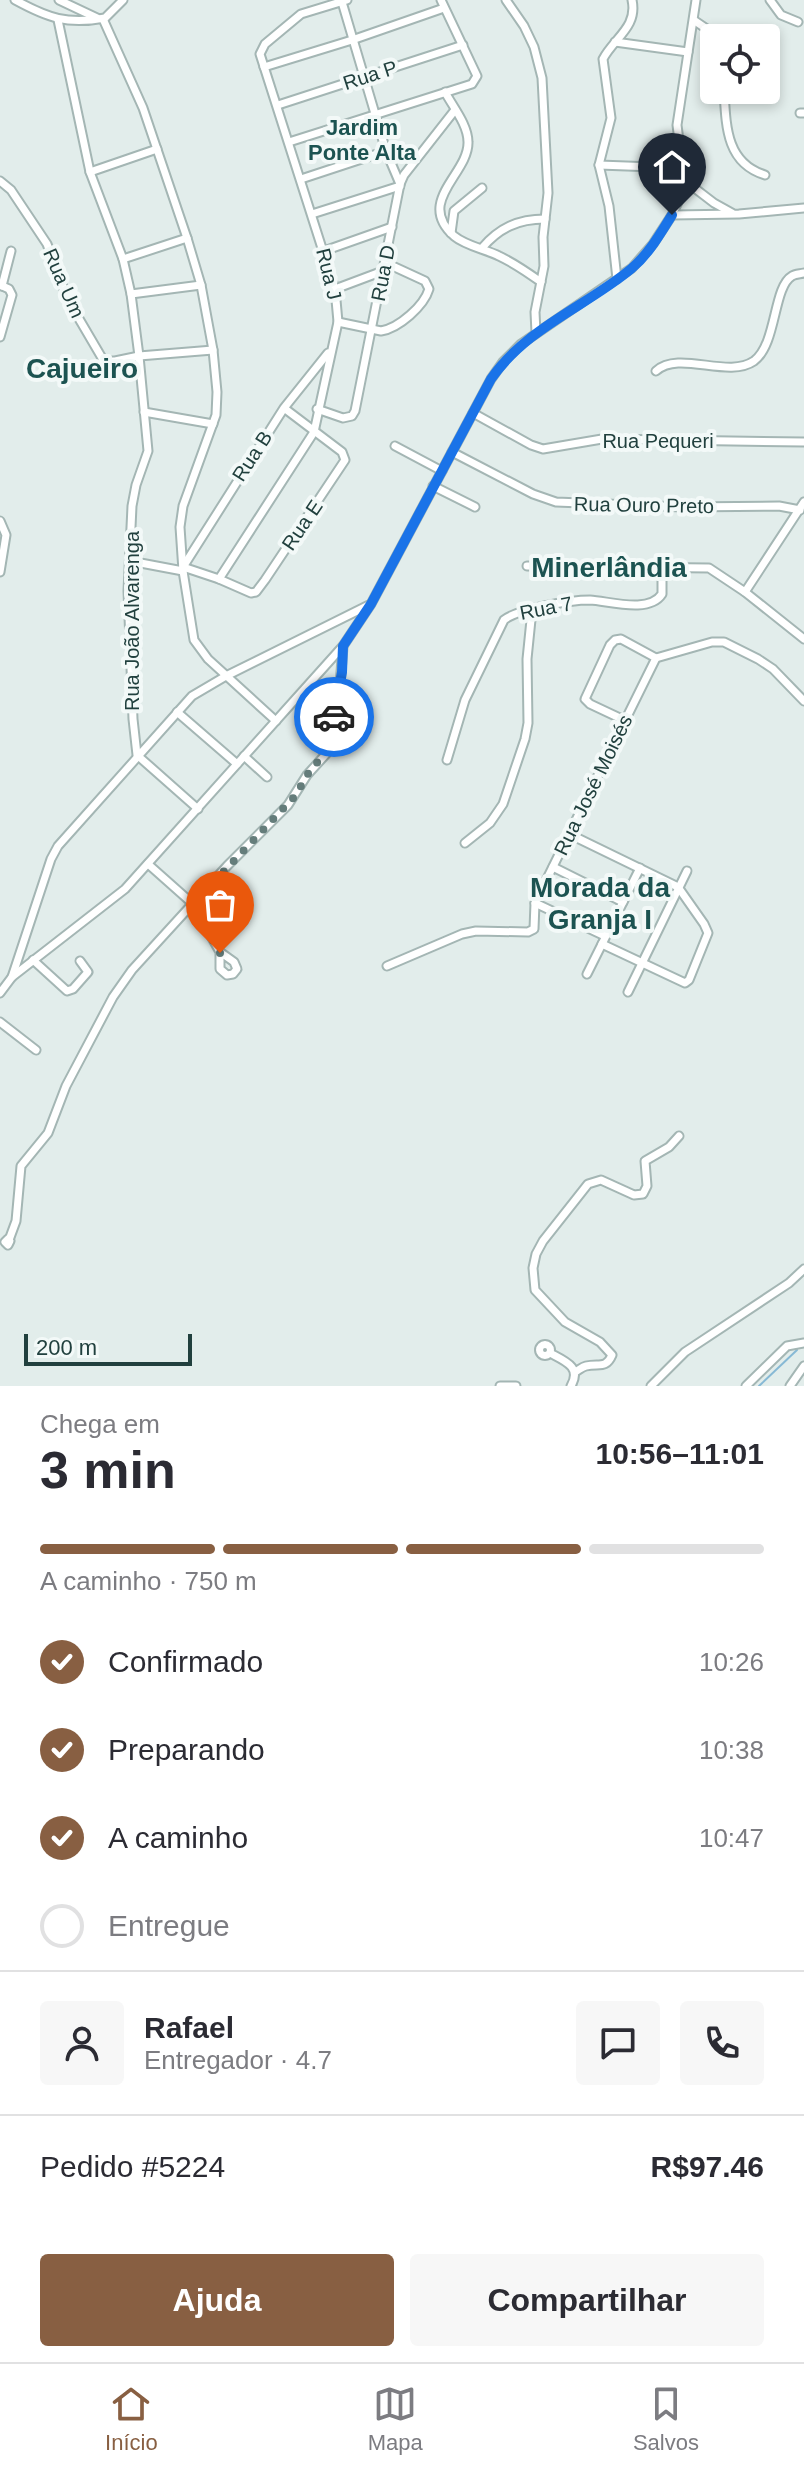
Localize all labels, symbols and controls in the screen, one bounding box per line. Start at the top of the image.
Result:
map controls [700,24,780,104]
button: locate [700,24,780,104]
street label: Rua P [340,56,400,94]
district label: Jardim Ponte Alta [308,115,417,165]
pin [638,133,706,215]
icon: home [650,145,694,189]
street label: Rua D [367,243,399,303]
street label: Rua Um [39,245,89,321]
street label: Rua J [312,246,346,302]
district label: Cajueiro [26,353,138,384]
street label: Rua B [228,427,276,485]
street label: Rua Pequeri [602,430,714,452]
street label: Rua Ouro Preto [574,493,714,517]
street label: Rua E [277,496,327,554]
street label: Rua João Alvarenga [121,530,143,711]
district label: Minerlândia [531,552,687,583]
street label: Rua 7 [518,592,574,624]
courier [294,677,374,757]
icon: car [312,695,356,739]
street label: Rua José Moisés [549,711,637,859]
pin [186,871,254,953]
district label: Morada da Granja I [530,872,670,935]
icon: bag [198,883,242,927]
scale bar [24,1330,192,1366]
text: 200 m [36,1335,97,1360]
text: Chega em [40,1409,160,1439]
text: 10:56–11:01 [596,1437,764,1470]
text: 3 min [40,1441,176,1499]
text: A caminho · 750 m [40,1566,257,1596]
icon: check [40,1640,84,1684]
text: Confirmado [108,1645,263,1678]
text: 10:26 [699,1647,764,1677]
icon: check [40,1728,84,1772]
text: Preparando [108,1733,265,1766]
text: 10:38 [699,1735,764,1765]
icon: check [40,1816,84,1860]
text: A caminho [108,1821,248,1854]
text: 10:47 [699,1823,764,1853]
text: Entregue [108,1909,230,1942]
button: person [40,2001,124,2085]
button: chat [576,2001,660,2085]
button: phone [680,2001,764,2085]
text: Rafael [144,2011,234,2044]
text: Entregador · 4.7 [144,2045,332,2075]
text: Pedido #5224 [40,2150,225,2183]
text: R$97.46 [651,2150,764,2183]
button: Ajuda [40,2254,394,2346]
button: Compartilhar [410,2254,764,2346]
tab: Início [105,2382,158,2456]
tab: Mapa [368,2382,423,2456]
tab: Salvos [633,2382,699,2456]

